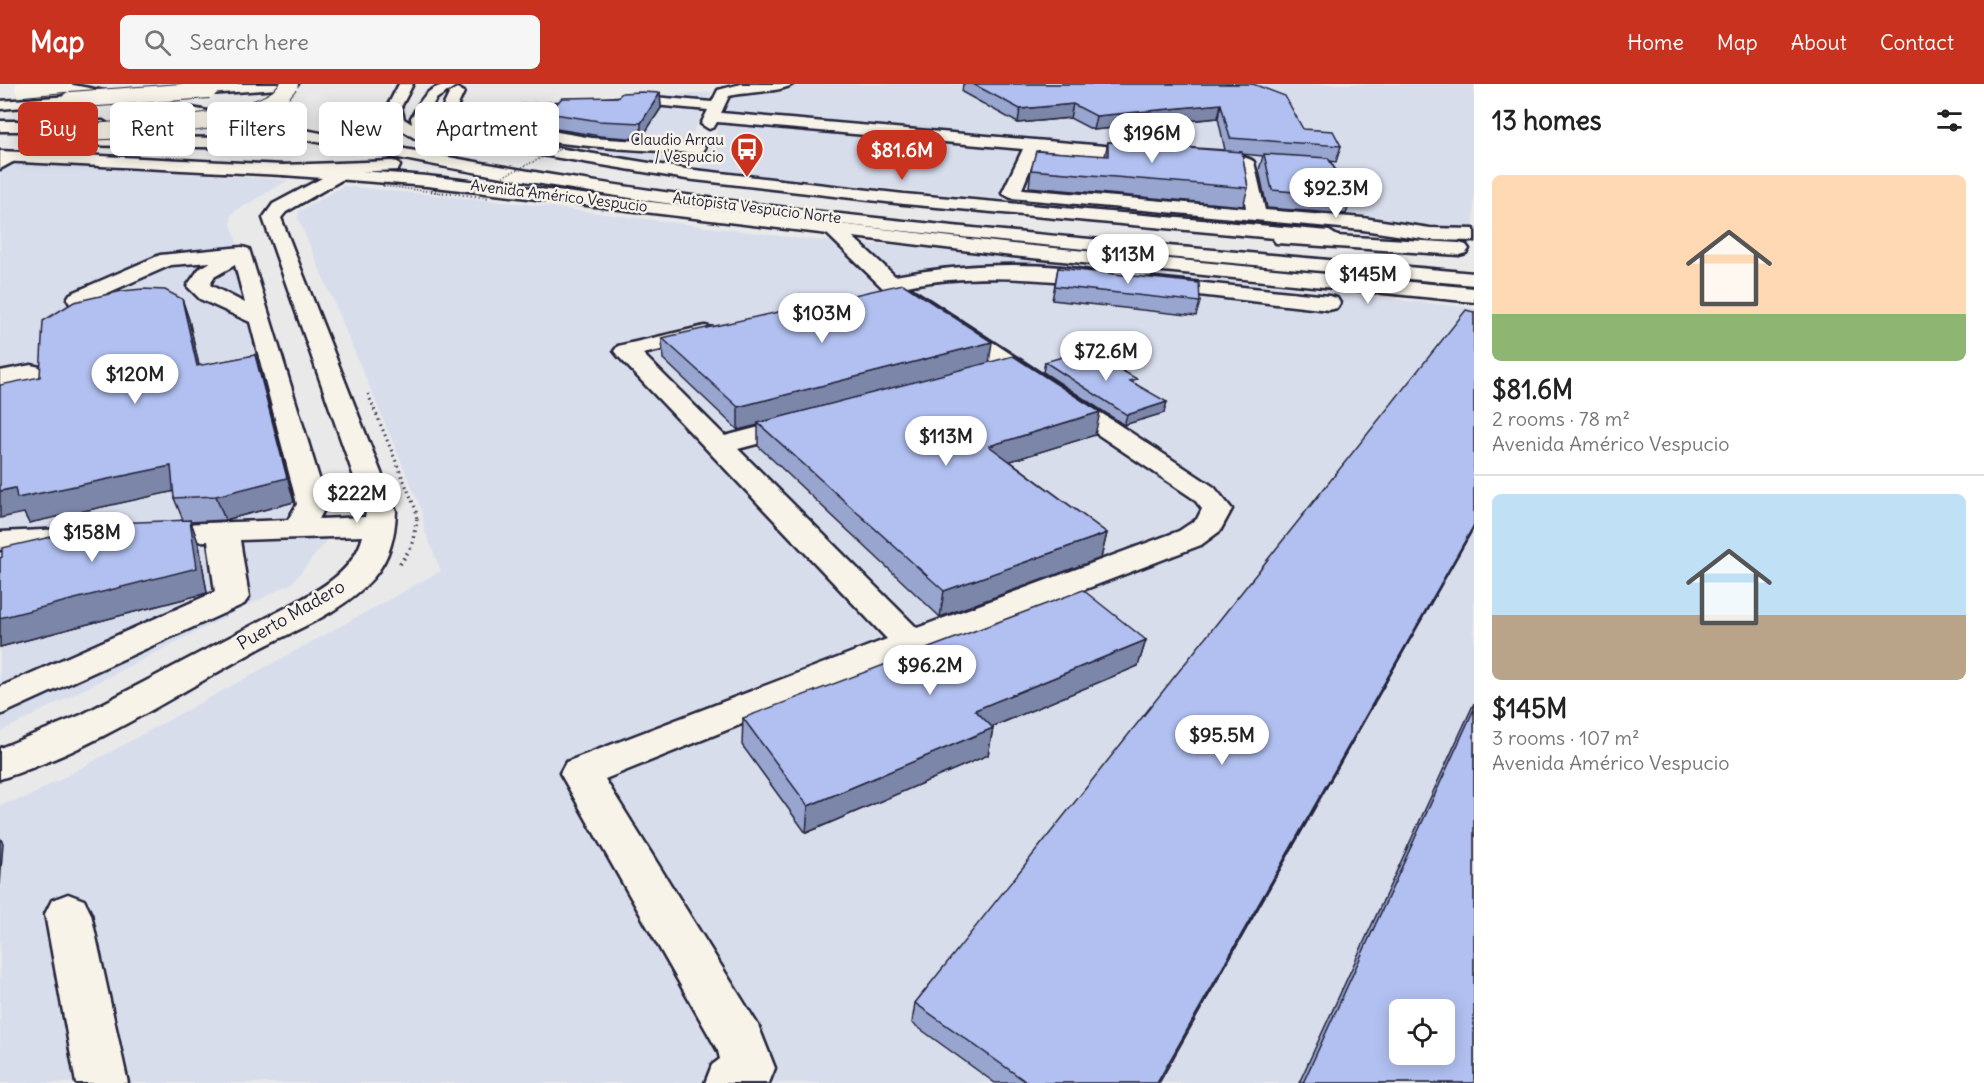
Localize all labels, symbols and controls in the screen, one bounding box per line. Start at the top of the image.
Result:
search box [120,15,540,69]
text: Map [30,24,84,60]
icon: search [141,26,174,59]
text: Search here [189,28,309,56]
text: Home [1627,29,1684,56]
text: Map [1717,29,1758,56]
text: About [1791,29,1847,56]
text: Contact [1880,29,1954,56]
chip: Buy [18,102,98,156]
chip: Rent [110,102,195,156]
chip: Filters [207,102,307,156]
chip: New [319,102,403,156]
chip: Apartment [415,102,559,156]
text: 13 homes [1492,104,1602,137]
icon: filters [1933,104,1966,137]
pin: $196M [1110,113,1194,164]
text: $196M [1123,120,1181,145]
place label: Claudio Arrau / Vespucio [630,130,724,166]
pin: $81.6M [853,130,951,181]
bus stop icon: Claudio Arrau / Vespucio [729,131,765,178]
text: $81.6M [871,137,933,162]
pin: $92.3M [1287,168,1385,219]
street label: Avenida Américo Vespucio [470,175,649,216]
text: $92.3M [1303,175,1369,200]
street label: Autopista Vespucio Norte [672,188,842,227]
icon: home [1675,214,1783,322]
pin: $113M [1086,234,1170,285]
text: $113M [1101,241,1155,266]
pin: $145M [1326,254,1410,305]
text: $145M [1339,261,1397,286]
pin: $103M [780,293,864,344]
text: $103M [792,300,852,325]
pin: $72.6M [1057,331,1155,382]
text: $72.6M [1074,338,1138,363]
pin: $120M [93,354,177,405]
text: $120M [105,361,165,386]
text: $81.6M [1492,373,1573,406]
text: 2 rooms · 78 m² [1492,406,1630,431]
pin: $113M [904,416,988,467]
text: $113M [919,423,973,448]
text: Avenida Américo Vespucio [1492,431,1729,456]
pin: $222M [315,473,399,524]
text: $222M [327,480,387,505]
pin: $158M [50,512,134,563]
text: $158M [63,519,121,544]
icon: home [1675,533,1783,641]
street label: Puerto Madero [233,574,349,655]
pin: $96.2M [881,645,979,696]
text: $96.2M [897,652,963,677]
text: $145M [1492,692,1567,725]
pin: $95.5M [1173,715,1271,766]
text: $95.5M [1189,722,1255,747]
text: 3 rooms · 107 m² [1492,725,1640,750]
text: Avenida Américo Vespucio [1492,750,1729,775]
map controls [1389,999,1455,1065]
button: locate [1389,999,1455,1065]

